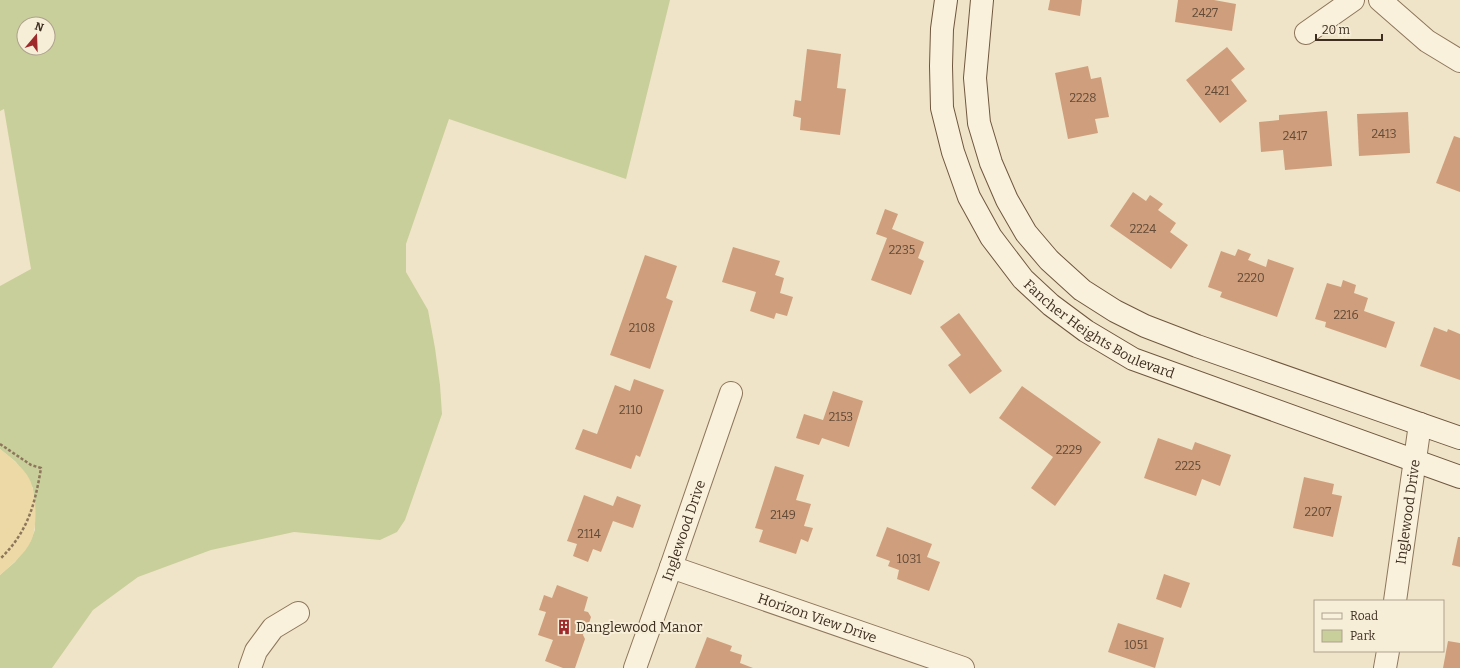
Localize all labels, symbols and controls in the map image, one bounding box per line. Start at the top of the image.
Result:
house number: 2427 [1192,6,1218,20]
north arrow [16,16,56,56]
scale bar [1316,16,1382,42]
text: N [33,19,46,35]
text: 20 m [1322,23,1351,37]
house number: 2421 [1205,84,1230,98]
house number: 2228 [1070,91,1096,105]
house number: 2413 [1371,127,1397,141]
house number: 2417 [1283,129,1307,143]
house number: 2224 [1130,222,1156,236]
house number: 2235 [889,243,915,257]
house number: 2220 [1237,271,1265,285]
street label: Fancher Heights Boulevard [1020,276,1177,382]
house number: 2216 [1334,308,1358,322]
house number: 2108 [629,321,655,335]
house number: 2110 [619,403,643,417]
house number: 2153 [829,410,853,424]
house number: 2229 [1056,443,1082,457]
street label: Inglewood Drive [1392,458,1423,565]
house number: 2225 [1175,459,1201,473]
street label: Inglewood Drive [658,478,709,583]
house number: 2207 [1305,505,1331,519]
house number: 2149 [770,508,796,522]
house number: 2114 [577,527,601,541]
house number: 1031 [897,552,921,566]
street label: Horizon View Drive [756,589,879,646]
legend [1314,600,1444,652]
text: Road [1350,609,1378,623]
building icon: Danglewood Manor [555,618,573,636]
place label: Danglewood Manor [576,619,702,636]
text: Park [1350,629,1376,643]
house number: 1051 [1124,638,1148,652]

